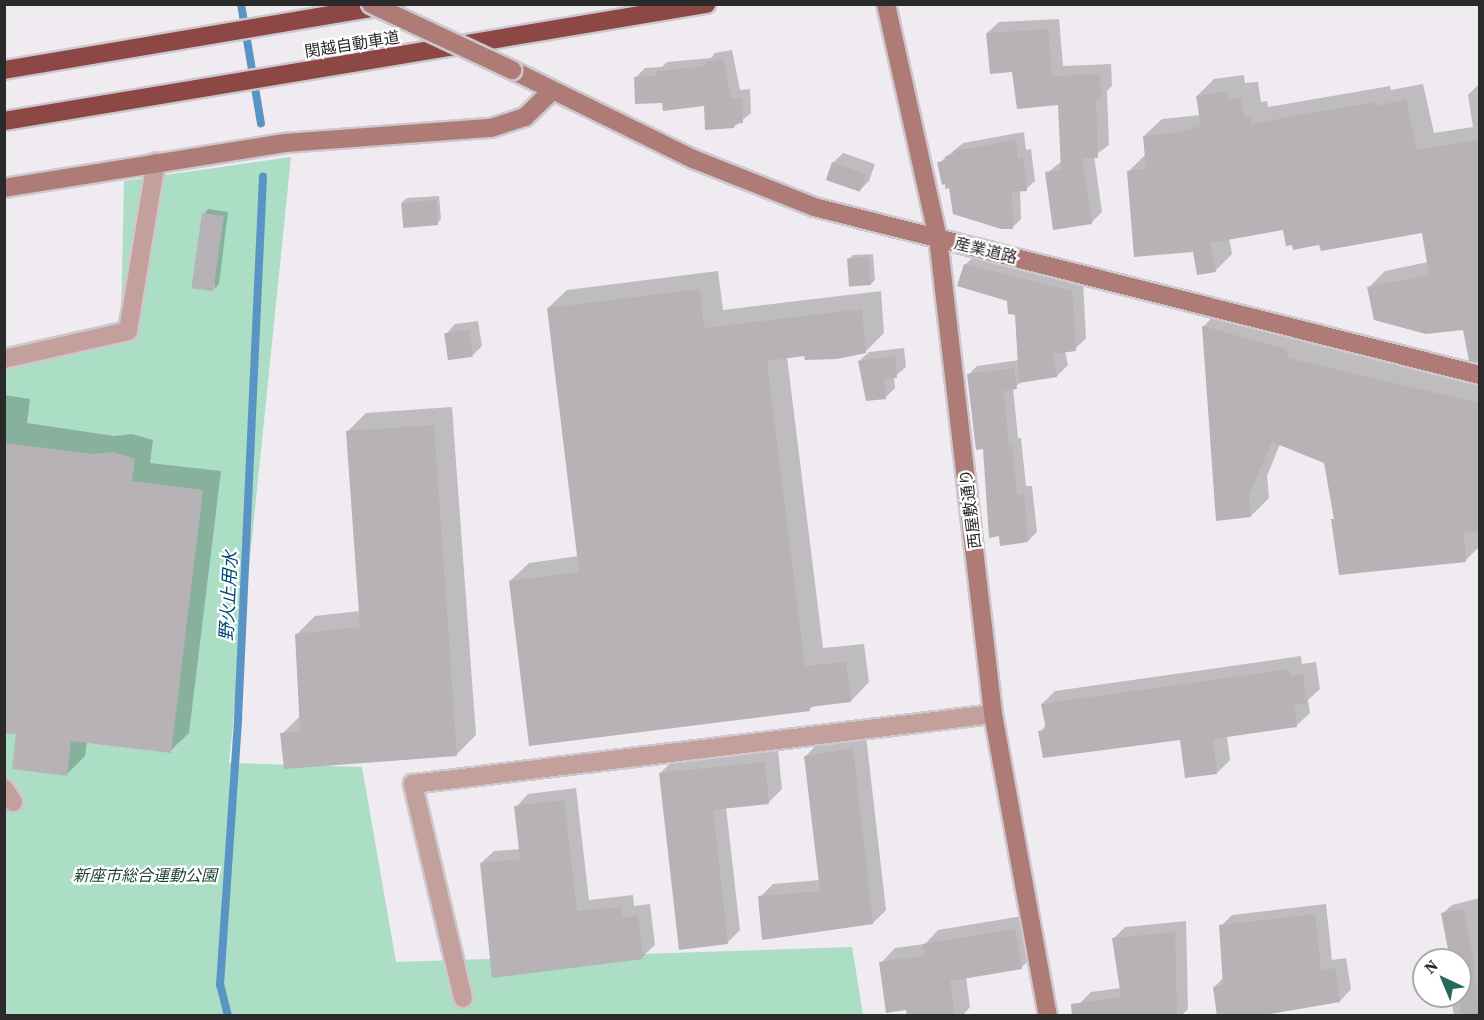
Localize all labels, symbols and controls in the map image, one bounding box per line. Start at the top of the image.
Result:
street label: 関越自動車道 [303,27,401,61]
street label: 産業道路 [953,233,1019,267]
street label: 西屋敷通り [956,468,984,550]
water label: 野火止用水 [216,550,242,642]
park label: 新座市総合運動公園 [73,865,217,885]
north arrow [1412,948,1472,1008]
text: N [1419,955,1443,978]

